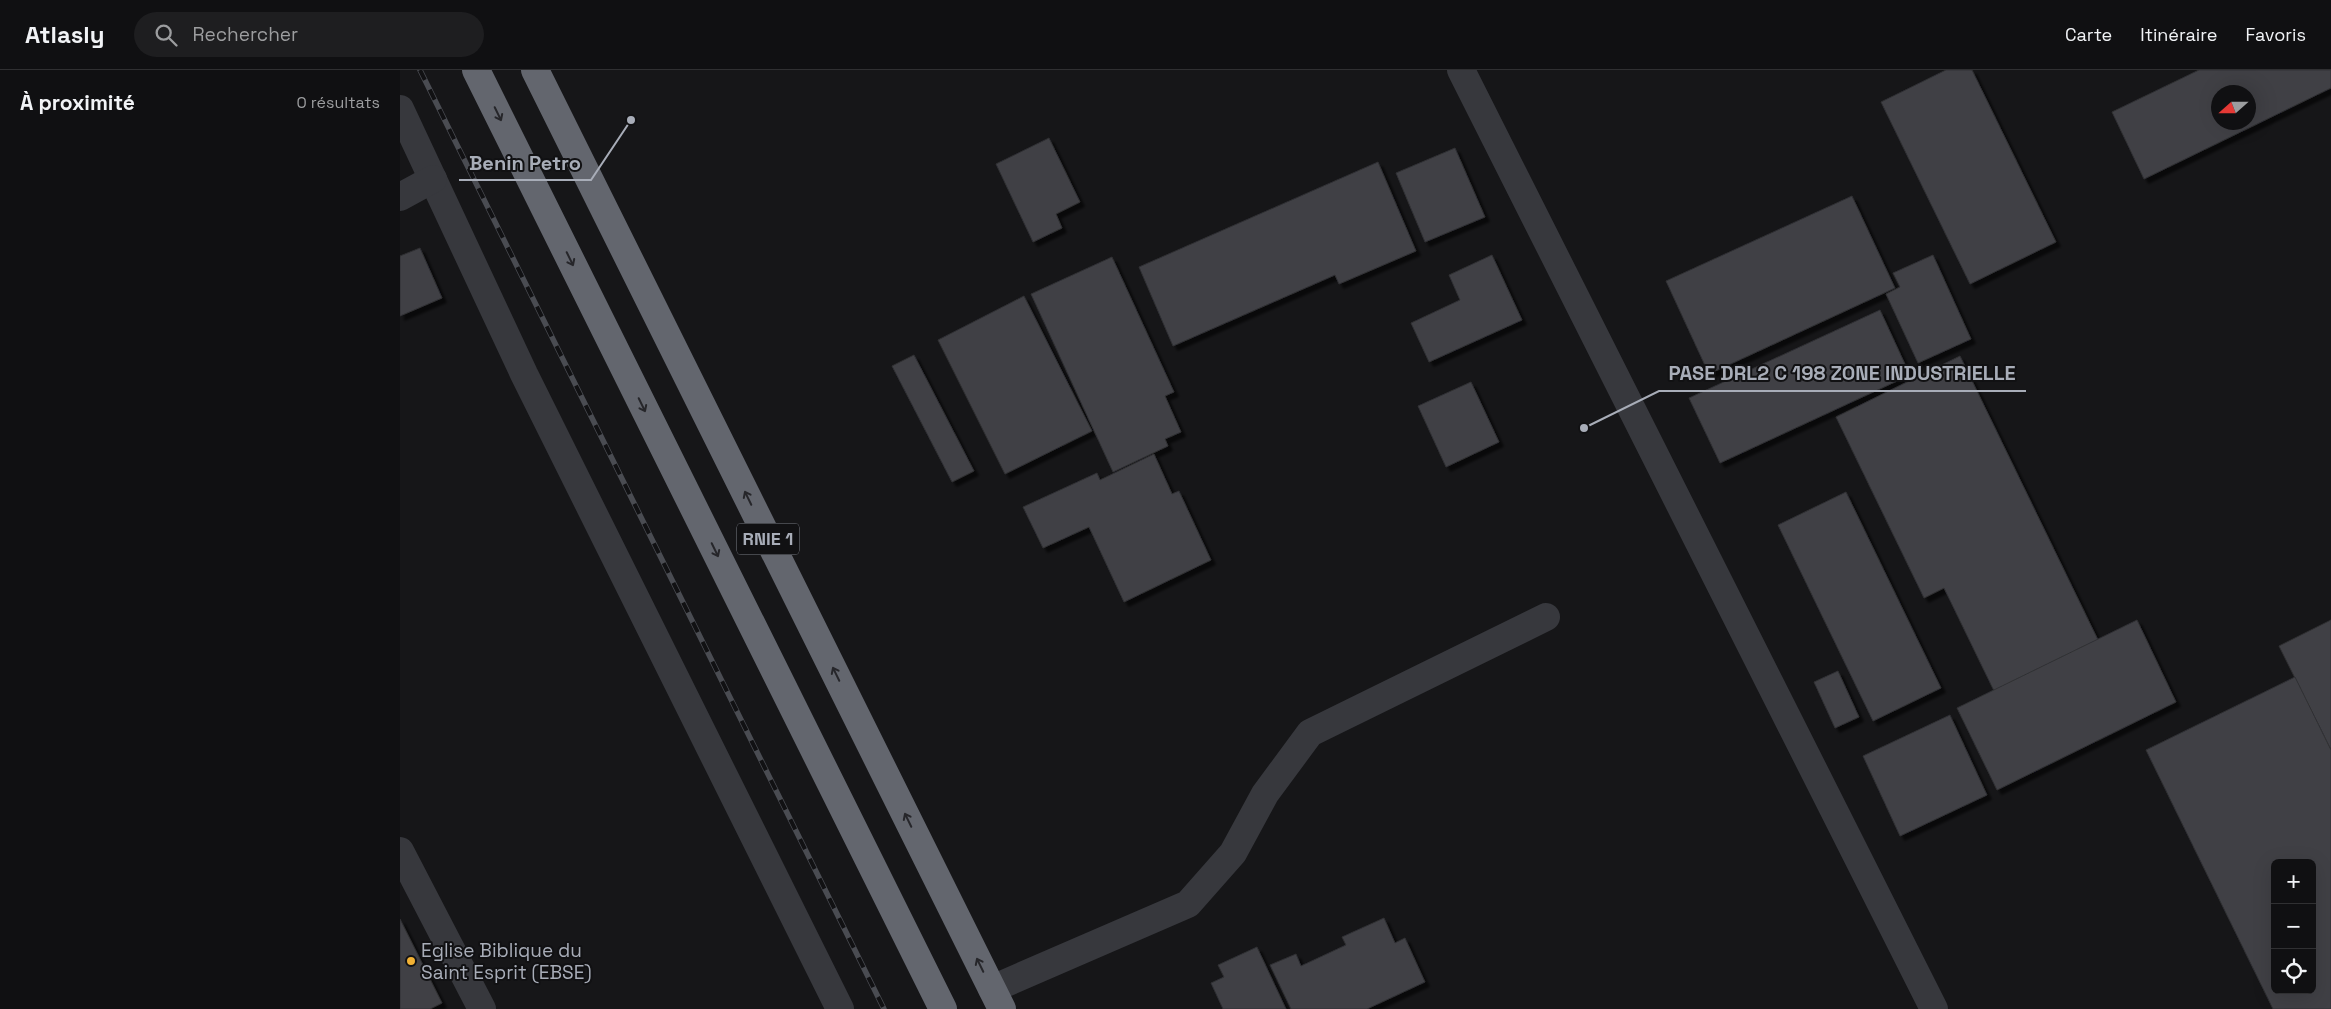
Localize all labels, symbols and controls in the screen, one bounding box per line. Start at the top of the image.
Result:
search box [134,12,484,57]
text: Atlasly [25,19,104,50]
icon: search [152,21,180,49]
text: Rechercher [192,22,298,47]
text: Carte [2065,23,2112,46]
text: Itinéraire [2140,23,2217,46]
text: Favoris [2245,23,2306,46]
north arrow [2211,85,2256,130]
text: À proximité [20,89,135,116]
text: 0 résultats [296,92,380,113]
one-way arrow [493,106,503,121]
callout: Benin Petro [459,145,591,180]
text: Benin Petro [469,150,581,176]
one-way arrow [566,251,575,266]
callout: PASE DRL2 C 198 ZONE INDUSTRIELLE [1659,356,2026,391]
text: PASE DRL2 C 198 ZONE INDUSTRIELLE [1668,360,2016,386]
one-way arrow [638,397,647,412]
one-way arrow [742,490,752,505]
road number: RNIE 1 [737,524,799,554]
one-way arrow [711,542,720,557]
one-way arrow [830,667,840,682]
one-way arrow [903,813,912,828]
map controls [2271,859,2316,994]
button: + [2271,859,2316,904]
button: − [2271,904,2316,949]
place label: Eglise Biblique du Saint Esprit (EBSE) [421,938,592,985]
button: locate [2271,949,2316,994]
marker: Eglise Biblique du Saint Esprit (EBSE) [405,955,417,967]
one-way arrow [975,958,985,973]

